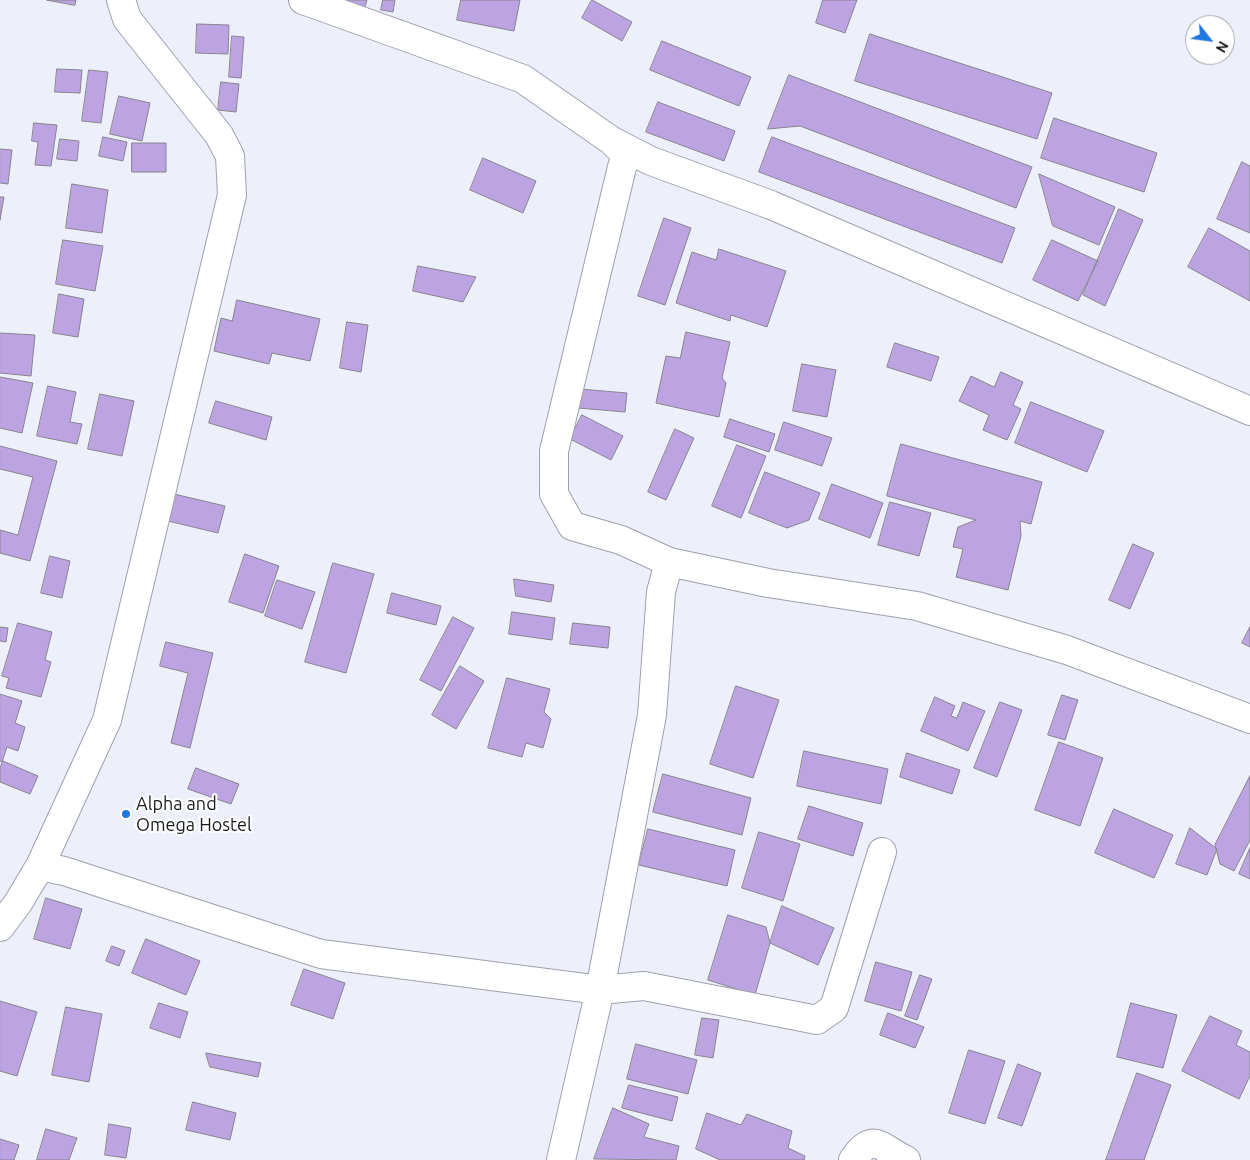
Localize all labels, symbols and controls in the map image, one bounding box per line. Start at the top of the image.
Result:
north arrow [1185,15,1235,65]
text: N [1213,38,1232,56]
place label: Alpha and Omega Hostel [136,793,252,836]
marker: Alpha and Omega Hostel [120,808,132,820]

